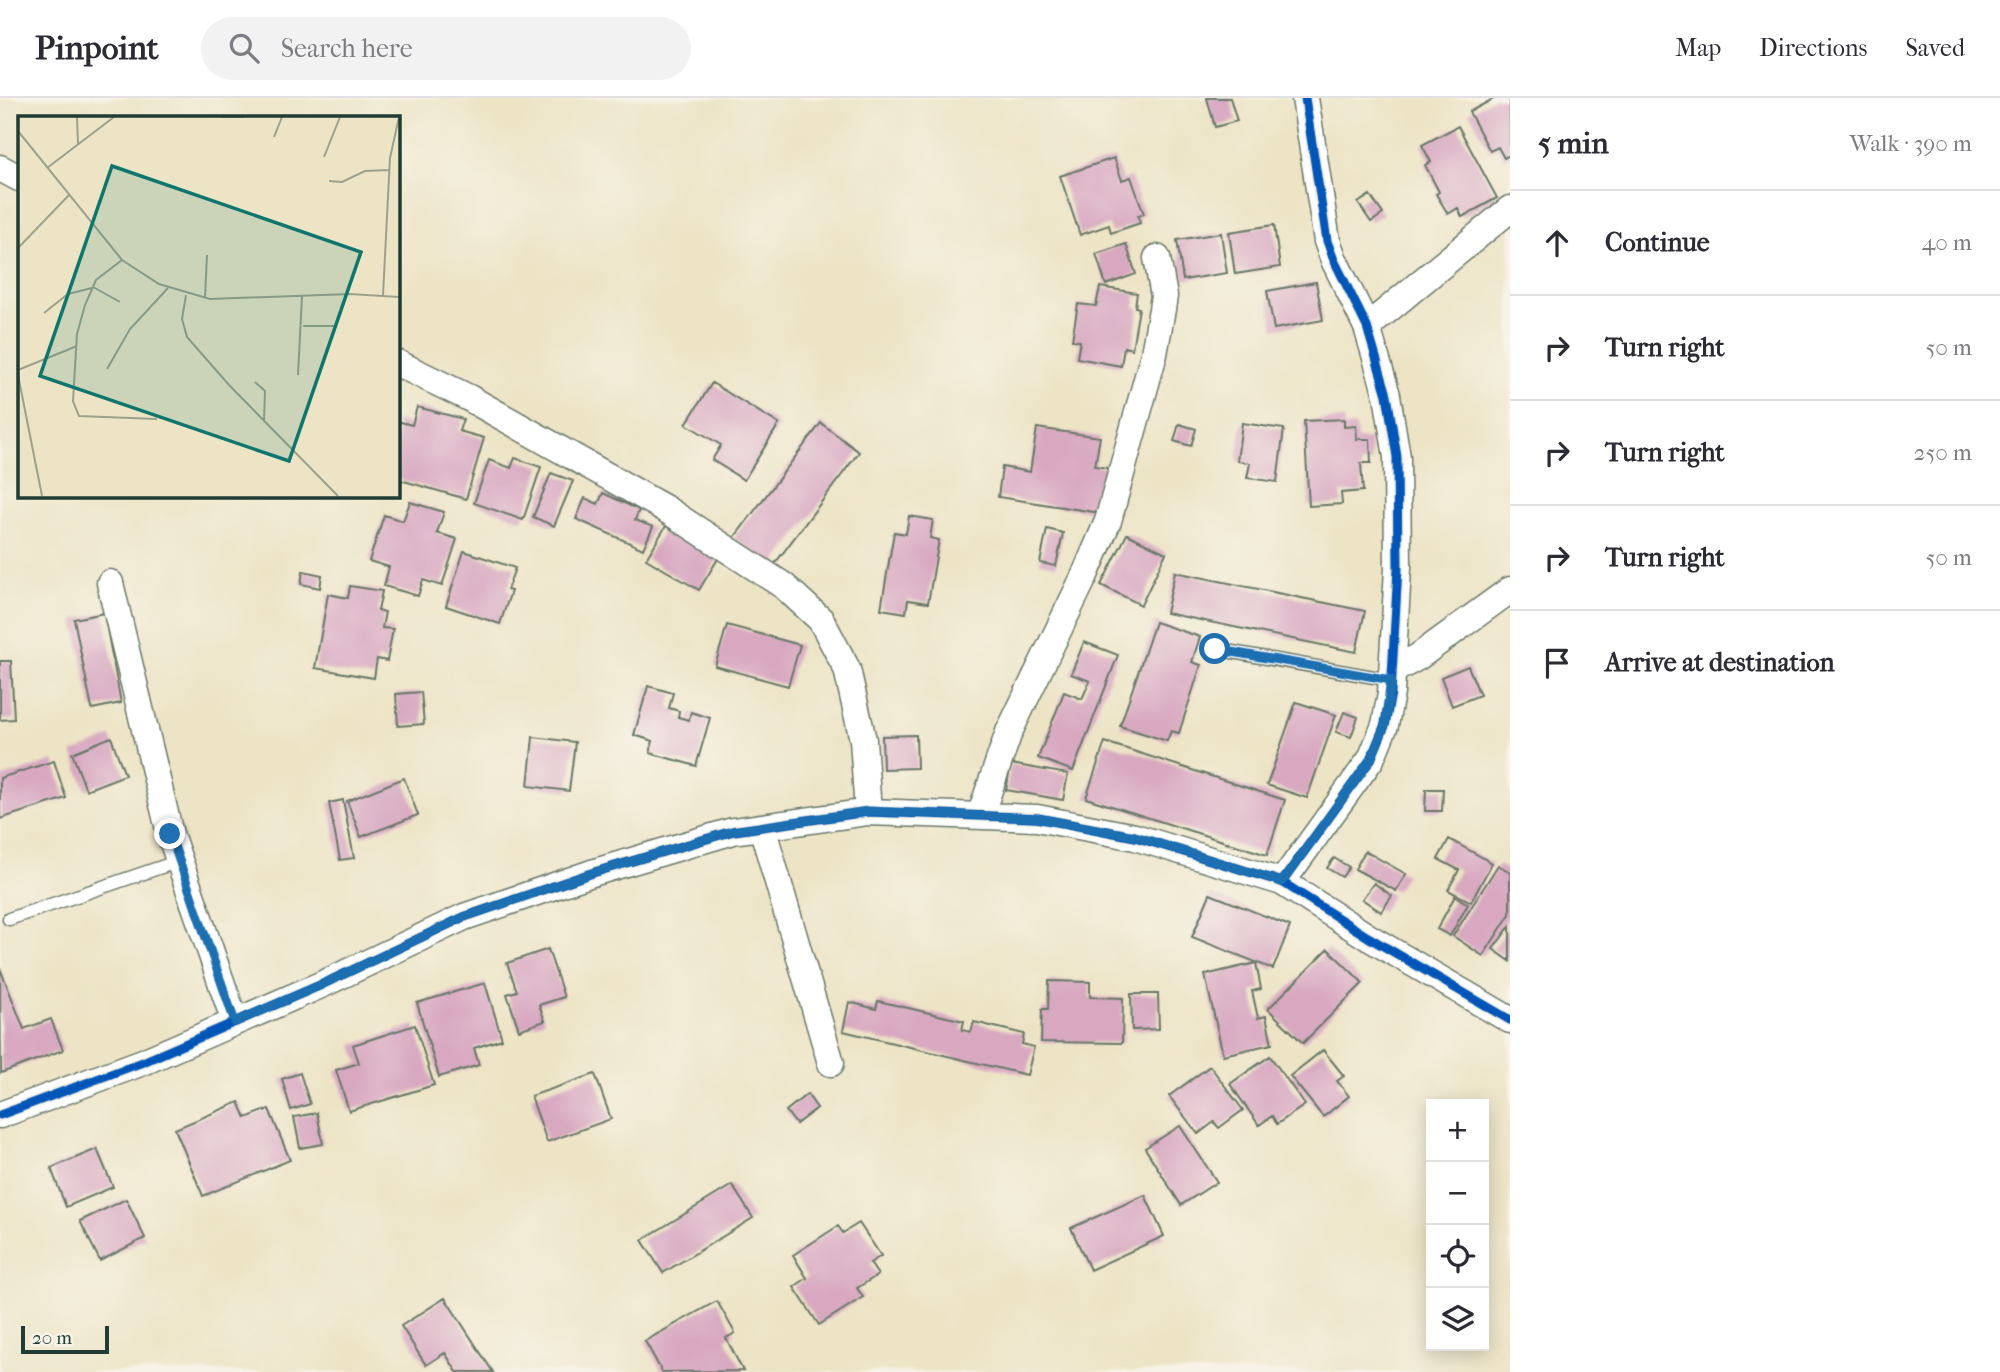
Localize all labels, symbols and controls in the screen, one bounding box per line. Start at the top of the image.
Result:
search box [201,17,691,80]
text: Pinpoint [35,29,159,68]
icon: search [225,29,263,67]
text: Search here [281,33,413,64]
text: Map [1675,34,1721,62]
text: Directions [1759,34,1867,62]
text: Saved [1905,34,1965,62]
inset map [18,116,399,497]
text: 5 min [1538,126,1609,161]
text: Walk · 390 m [1849,130,1972,157]
icon: ahead [1538,224,1576,262]
text: Continue [1605,227,1710,258]
text: 40 m [1922,229,1972,256]
icon: right [1538,329,1576,367]
text: Turn right [1605,332,1725,363]
text: 50 m [1925,334,1972,361]
icon: right [1538,434,1576,472]
text: Turn right [1605,437,1725,468]
text: 250 m [1914,439,1972,466]
icon: right [1538,539,1576,577]
text: Turn right [1605,542,1725,573]
text: 50 m [1925,544,1972,571]
route start [1199,633,1230,664]
icon: arrive [1538,644,1576,682]
text: Arrive at destination [1605,647,1835,678]
route end [154,818,185,849]
map controls [1426,1099,1489,1351]
button: + [1426,1099,1489,1162]
button: − [1426,1162,1489,1225]
button: locate [1426,1225,1489,1288]
button: layers [1426,1288,1489,1351]
scale bar [21,1323,108,1355]
text: 20 m [32,1327,72,1349]

